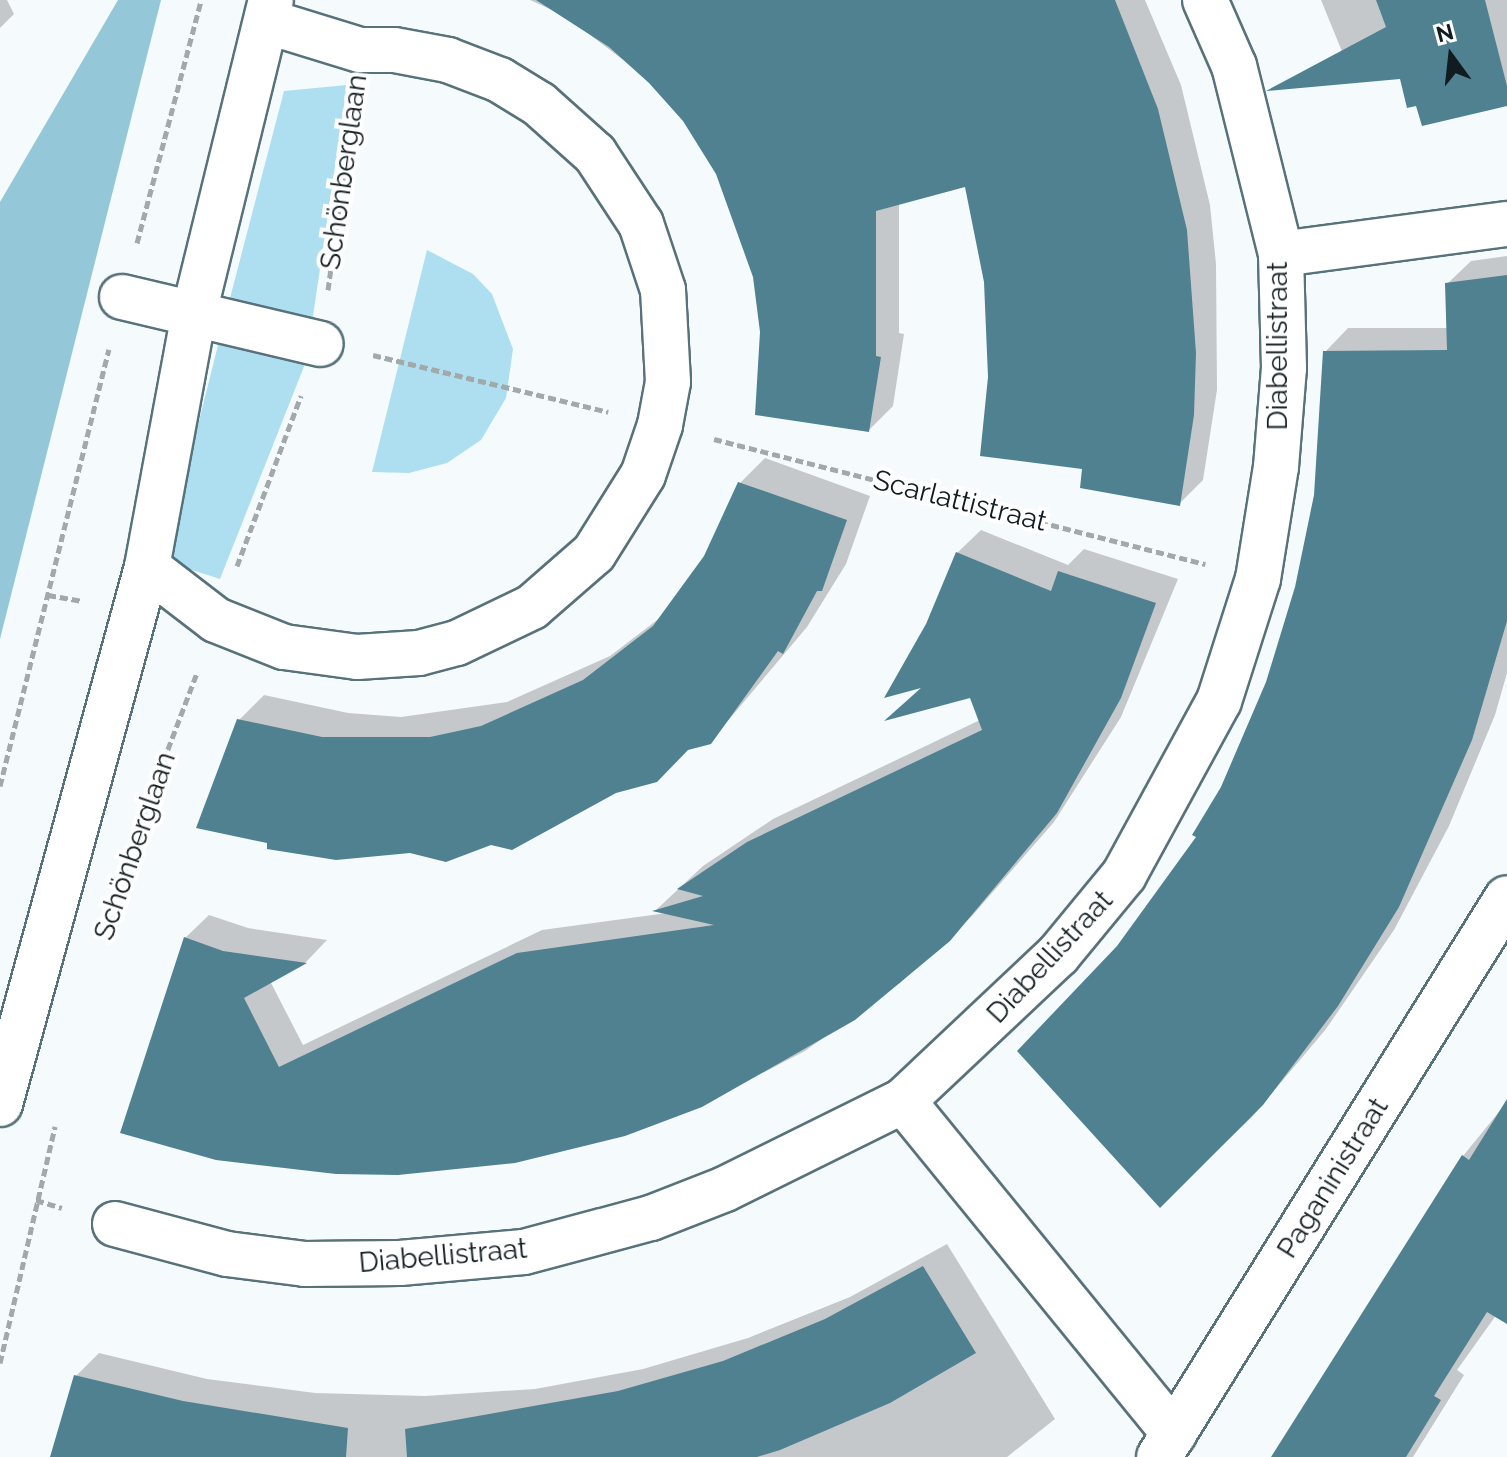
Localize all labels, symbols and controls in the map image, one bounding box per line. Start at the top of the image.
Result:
north arrow [1411,16,1491,96]
text: N [1433,18,1456,48]
street label: Schönberglaan [314,72,374,272]
street label: Diabellistraat [1261,262,1295,430]
street label: Scarlattistraat [870,463,1050,539]
street label: Schönberglaan [87,748,183,944]
street label: Diabellistraat [980,884,1120,1030]
street label: Paganinistraat [1270,1092,1396,1264]
street label: Diabellistraat [357,1232,529,1280]

